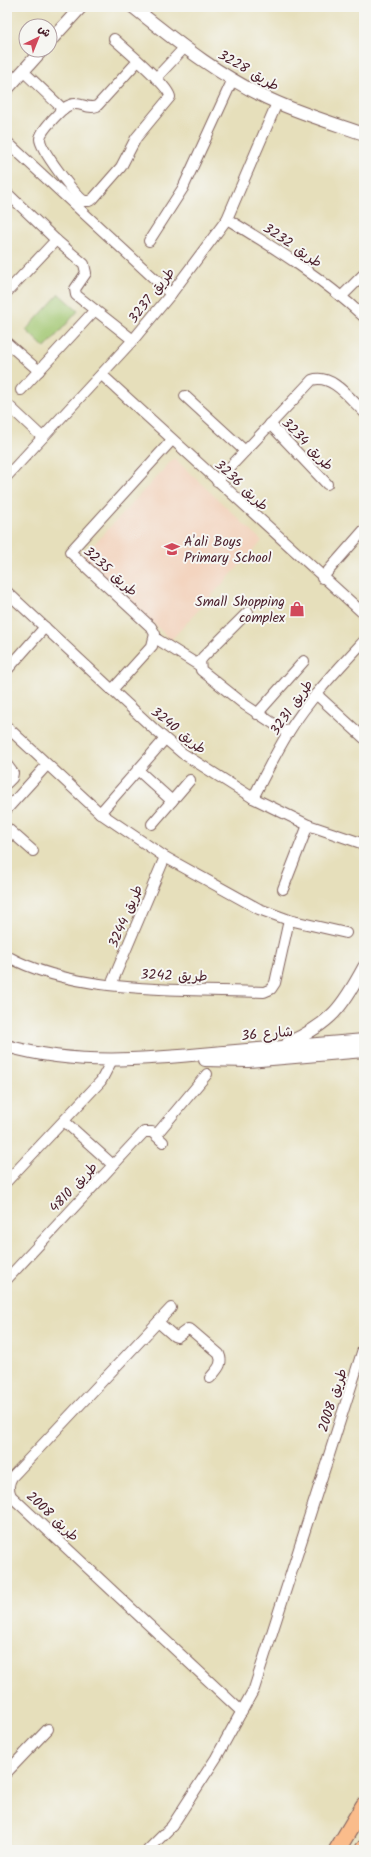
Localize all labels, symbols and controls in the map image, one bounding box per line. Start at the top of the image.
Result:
north arrow [18,18,58,58]
text: ش [34,21,55,42]
street label: طريق 3228 [214,44,283,97]
street label: طريق 3232 [258,218,326,274]
street label: طريق 3237 [123,263,181,328]
street label: طريق 3234 [276,413,338,476]
street label: طريق 3236 [209,455,273,517]
place label: A'ali Boys Primary School [184,531,272,569]
school or university icon: A'ali Boys Primary School [163,540,181,558]
street label: طريق 3235 [78,541,142,602]
place label: Small Shopping complex [195,591,286,629]
shop icon: Small Shopping complex [288,600,306,618]
street label: طريق 3231 [265,675,319,740]
street label: طريق 3240 [146,702,211,760]
street label: طريق 3244 [103,881,149,951]
street label: طريق 3242 [140,964,208,988]
street label: شارع 36 [240,1021,294,1047]
street label: طريق 4810 [44,1157,103,1218]
street label: طريق 2008 [312,1366,354,1435]
street label: طريق 2008 [21,1486,84,1547]

